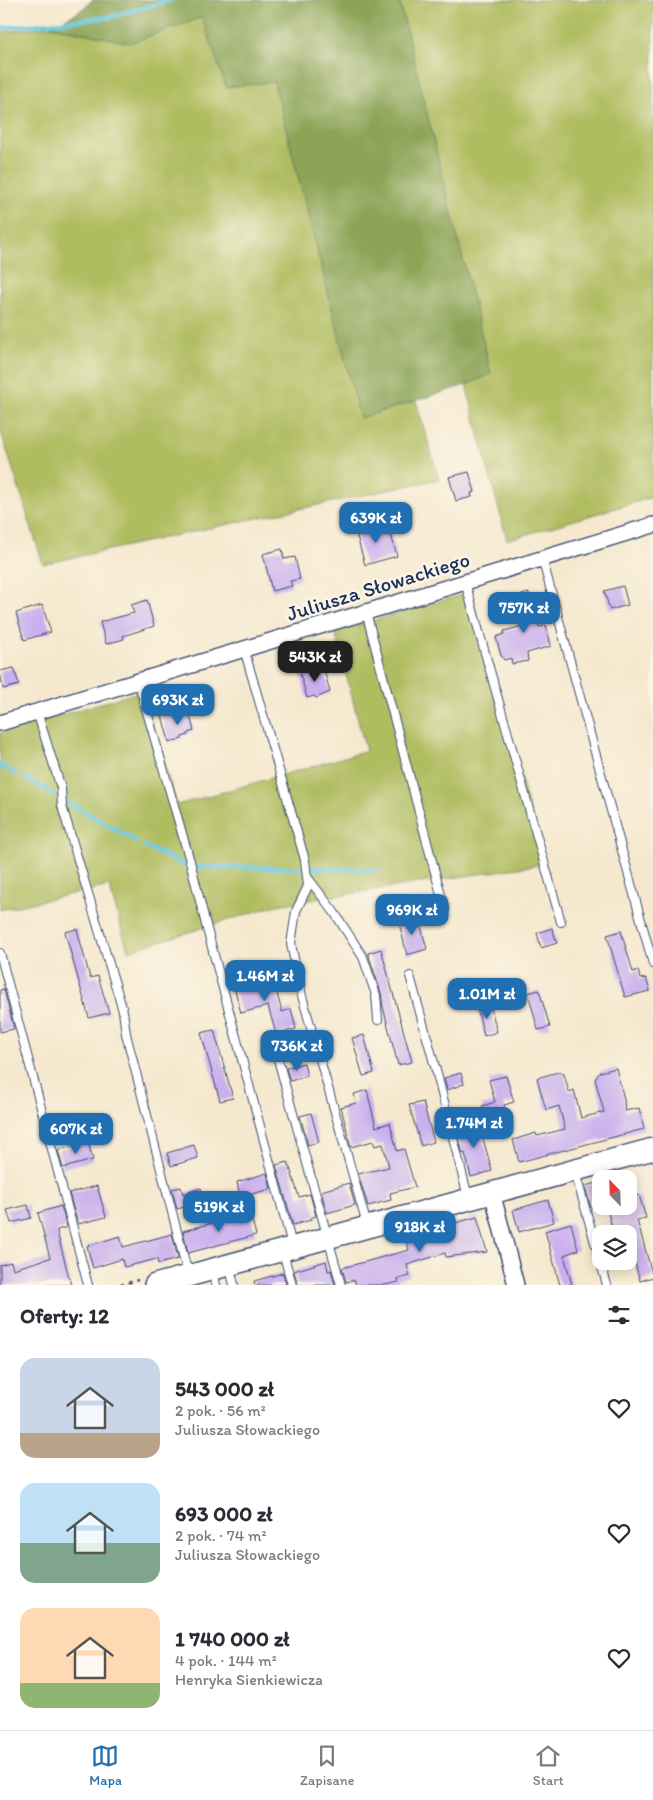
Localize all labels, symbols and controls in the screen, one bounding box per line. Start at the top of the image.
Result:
pin: 639K zł [330,502,422,544]
text: 639K zł [350,508,402,527]
street label: Juliusza Słowackiego [283,546,473,626]
pin: 757K zł [478,592,570,634]
text: 757K zł [499,598,549,617]
pin: 543K zł [269,640,361,683]
text: 543K zł [289,647,341,666]
pin: 693K zł [132,684,224,726]
text: 693K zł [152,690,204,709]
pin: 969K zł [366,894,458,936]
text: 969K zł [386,900,438,919]
pin: 1.46M zł [213,960,317,1002]
text: 1.46M zł [236,966,294,985]
pin: 1.01M zł [435,978,539,1020]
text: 1.01M zł [459,984,515,1003]
pin: 736K zł [251,1030,343,1072]
text: 736K zł [272,1036,322,1055]
pin: 1.74M zł [422,1106,526,1149]
pin: 607K zł [30,1112,122,1155]
text: 1.74M zł [445,1113,503,1132]
text: 607K zł [50,1119,102,1138]
north arrow [592,1170,638,1215]
map controls [592,1170,637,1270]
pin: 519K zł [173,1190,265,1233]
text: 519K zł [194,1197,244,1216]
pin: 918K zł [374,1210,466,1253]
text: 918K zł [395,1217,445,1236]
button: layers [592,1225,637,1270]
icon: filters [605,1301,633,1329]
text: Oferty: 12 [20,1303,109,1328]
text: 543 000 zł [175,1376,274,1401]
icon: home [60,1378,120,1438]
icon: heart [605,1394,633,1422]
text: 2 pok. · 56 m² [175,1401,266,1420]
text: Juliusza Słowackiego [175,1420,320,1439]
text: 693 000 zł [175,1501,273,1526]
icon: home [60,1503,120,1563]
icon: heart [605,1519,633,1547]
text: 2 pok. · 74 m² [175,1526,266,1545]
text: Juliusza Słowackiego [175,1545,320,1564]
text: 1 740 000 zł [175,1626,289,1651]
icon: home [60,1628,120,1688]
icon: heart [605,1644,633,1672]
text: 4 pok. · 144 m² [175,1651,277,1670]
text: Henryka Sienkiewicza [175,1670,323,1689]
tab: Mapa [89,1742,122,1789]
tab: Zapisane [300,1742,354,1789]
tab: Start [533,1742,564,1789]

